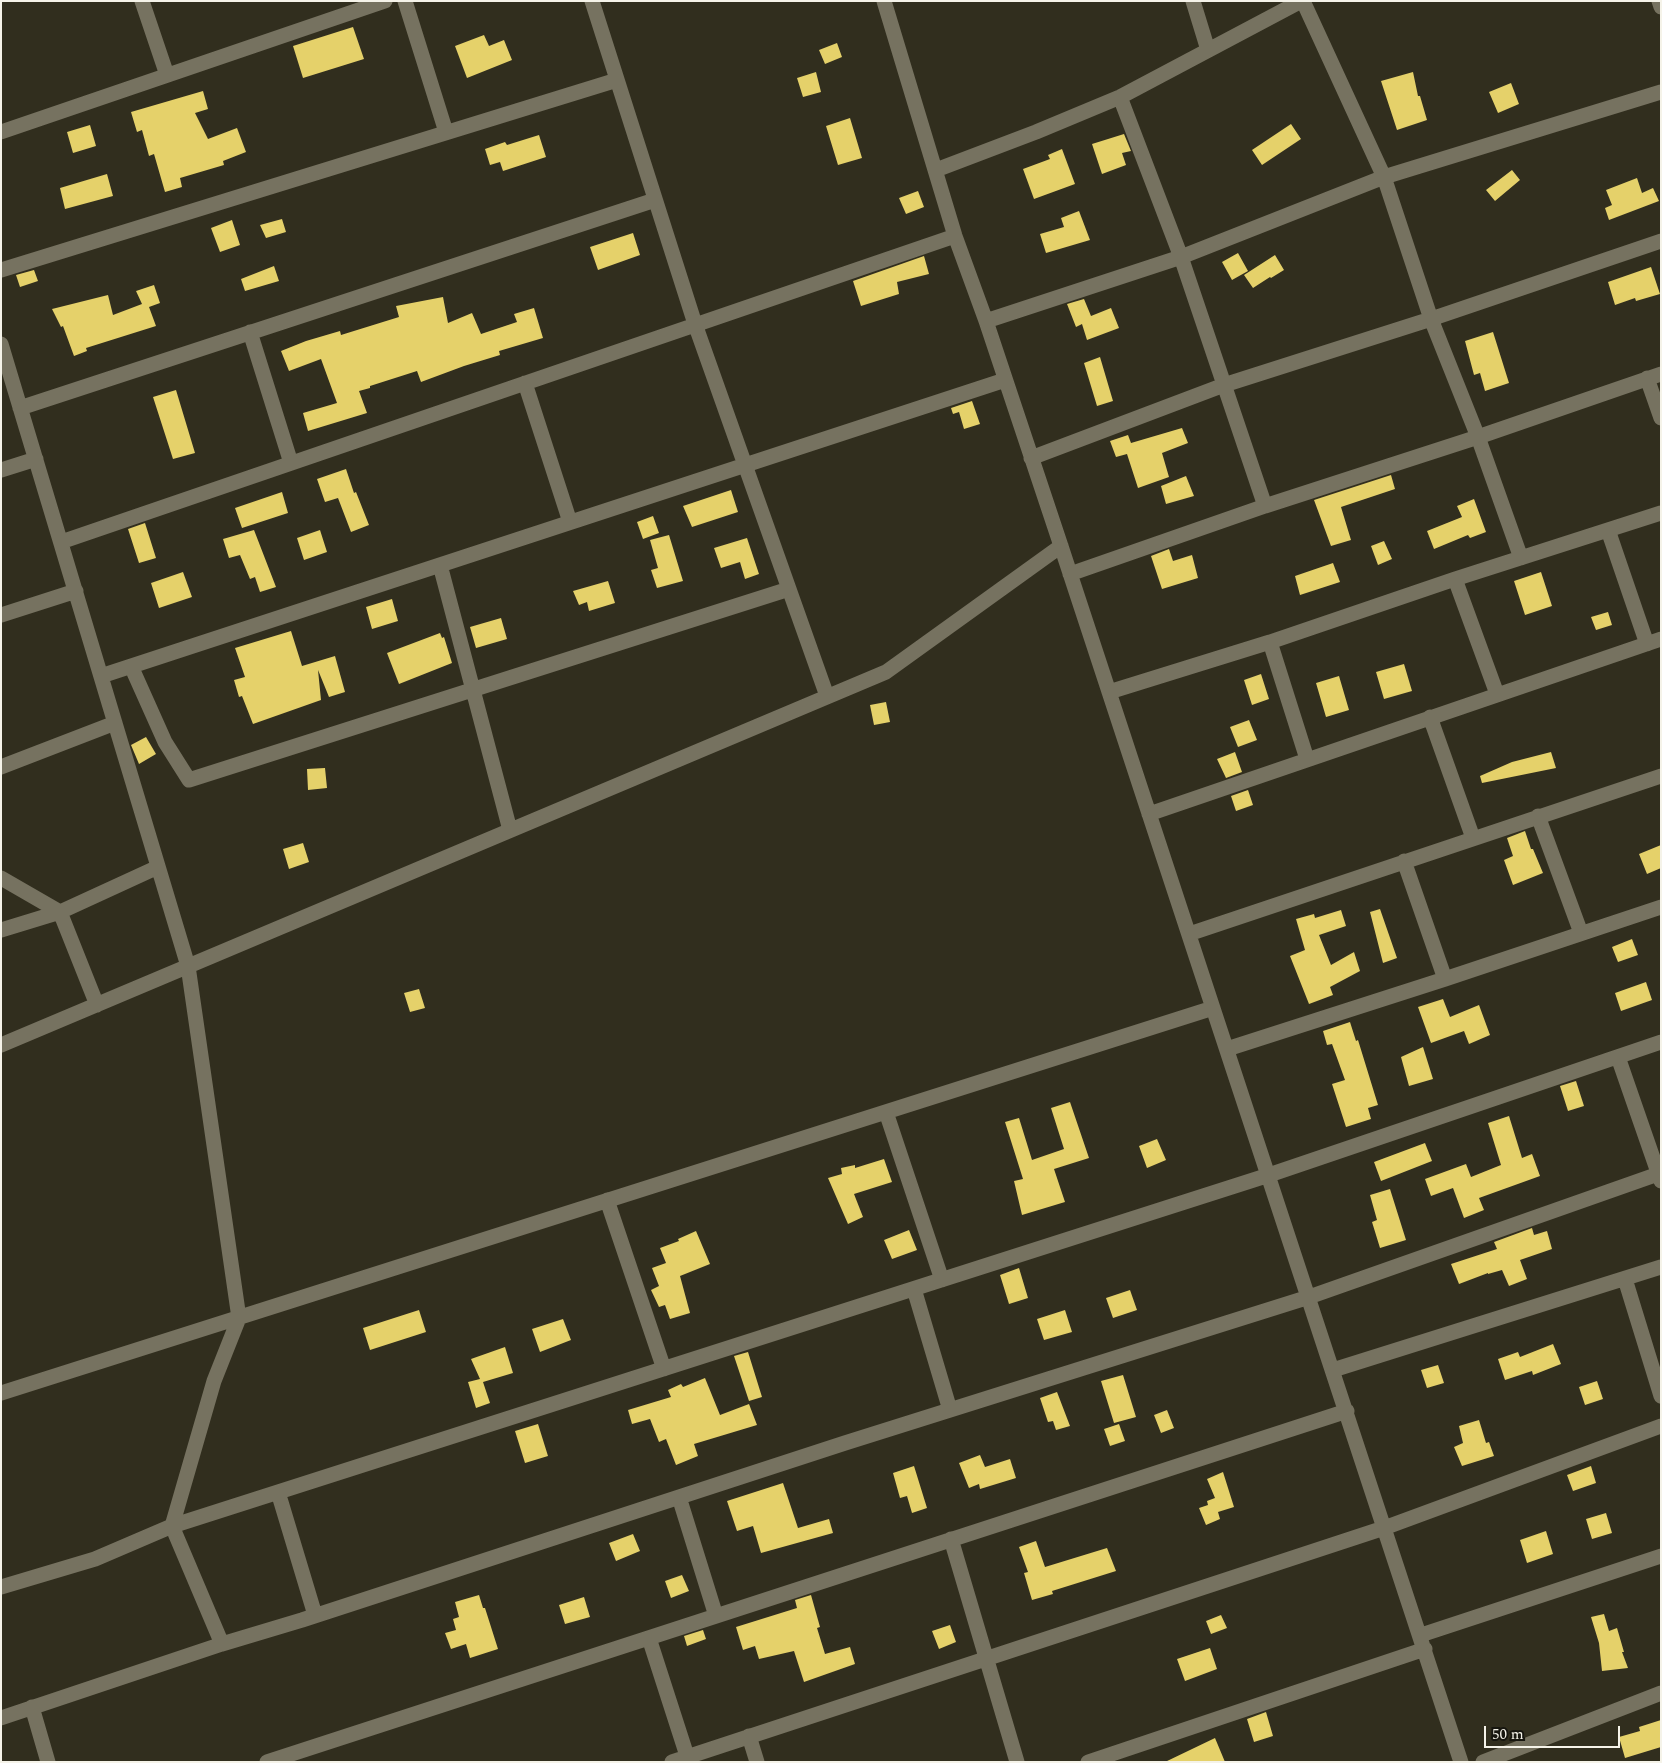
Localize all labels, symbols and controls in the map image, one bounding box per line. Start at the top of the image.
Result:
scale bar [1487,1716,1623,1748]
text: 50 m [1492,1723,1524,1746]

